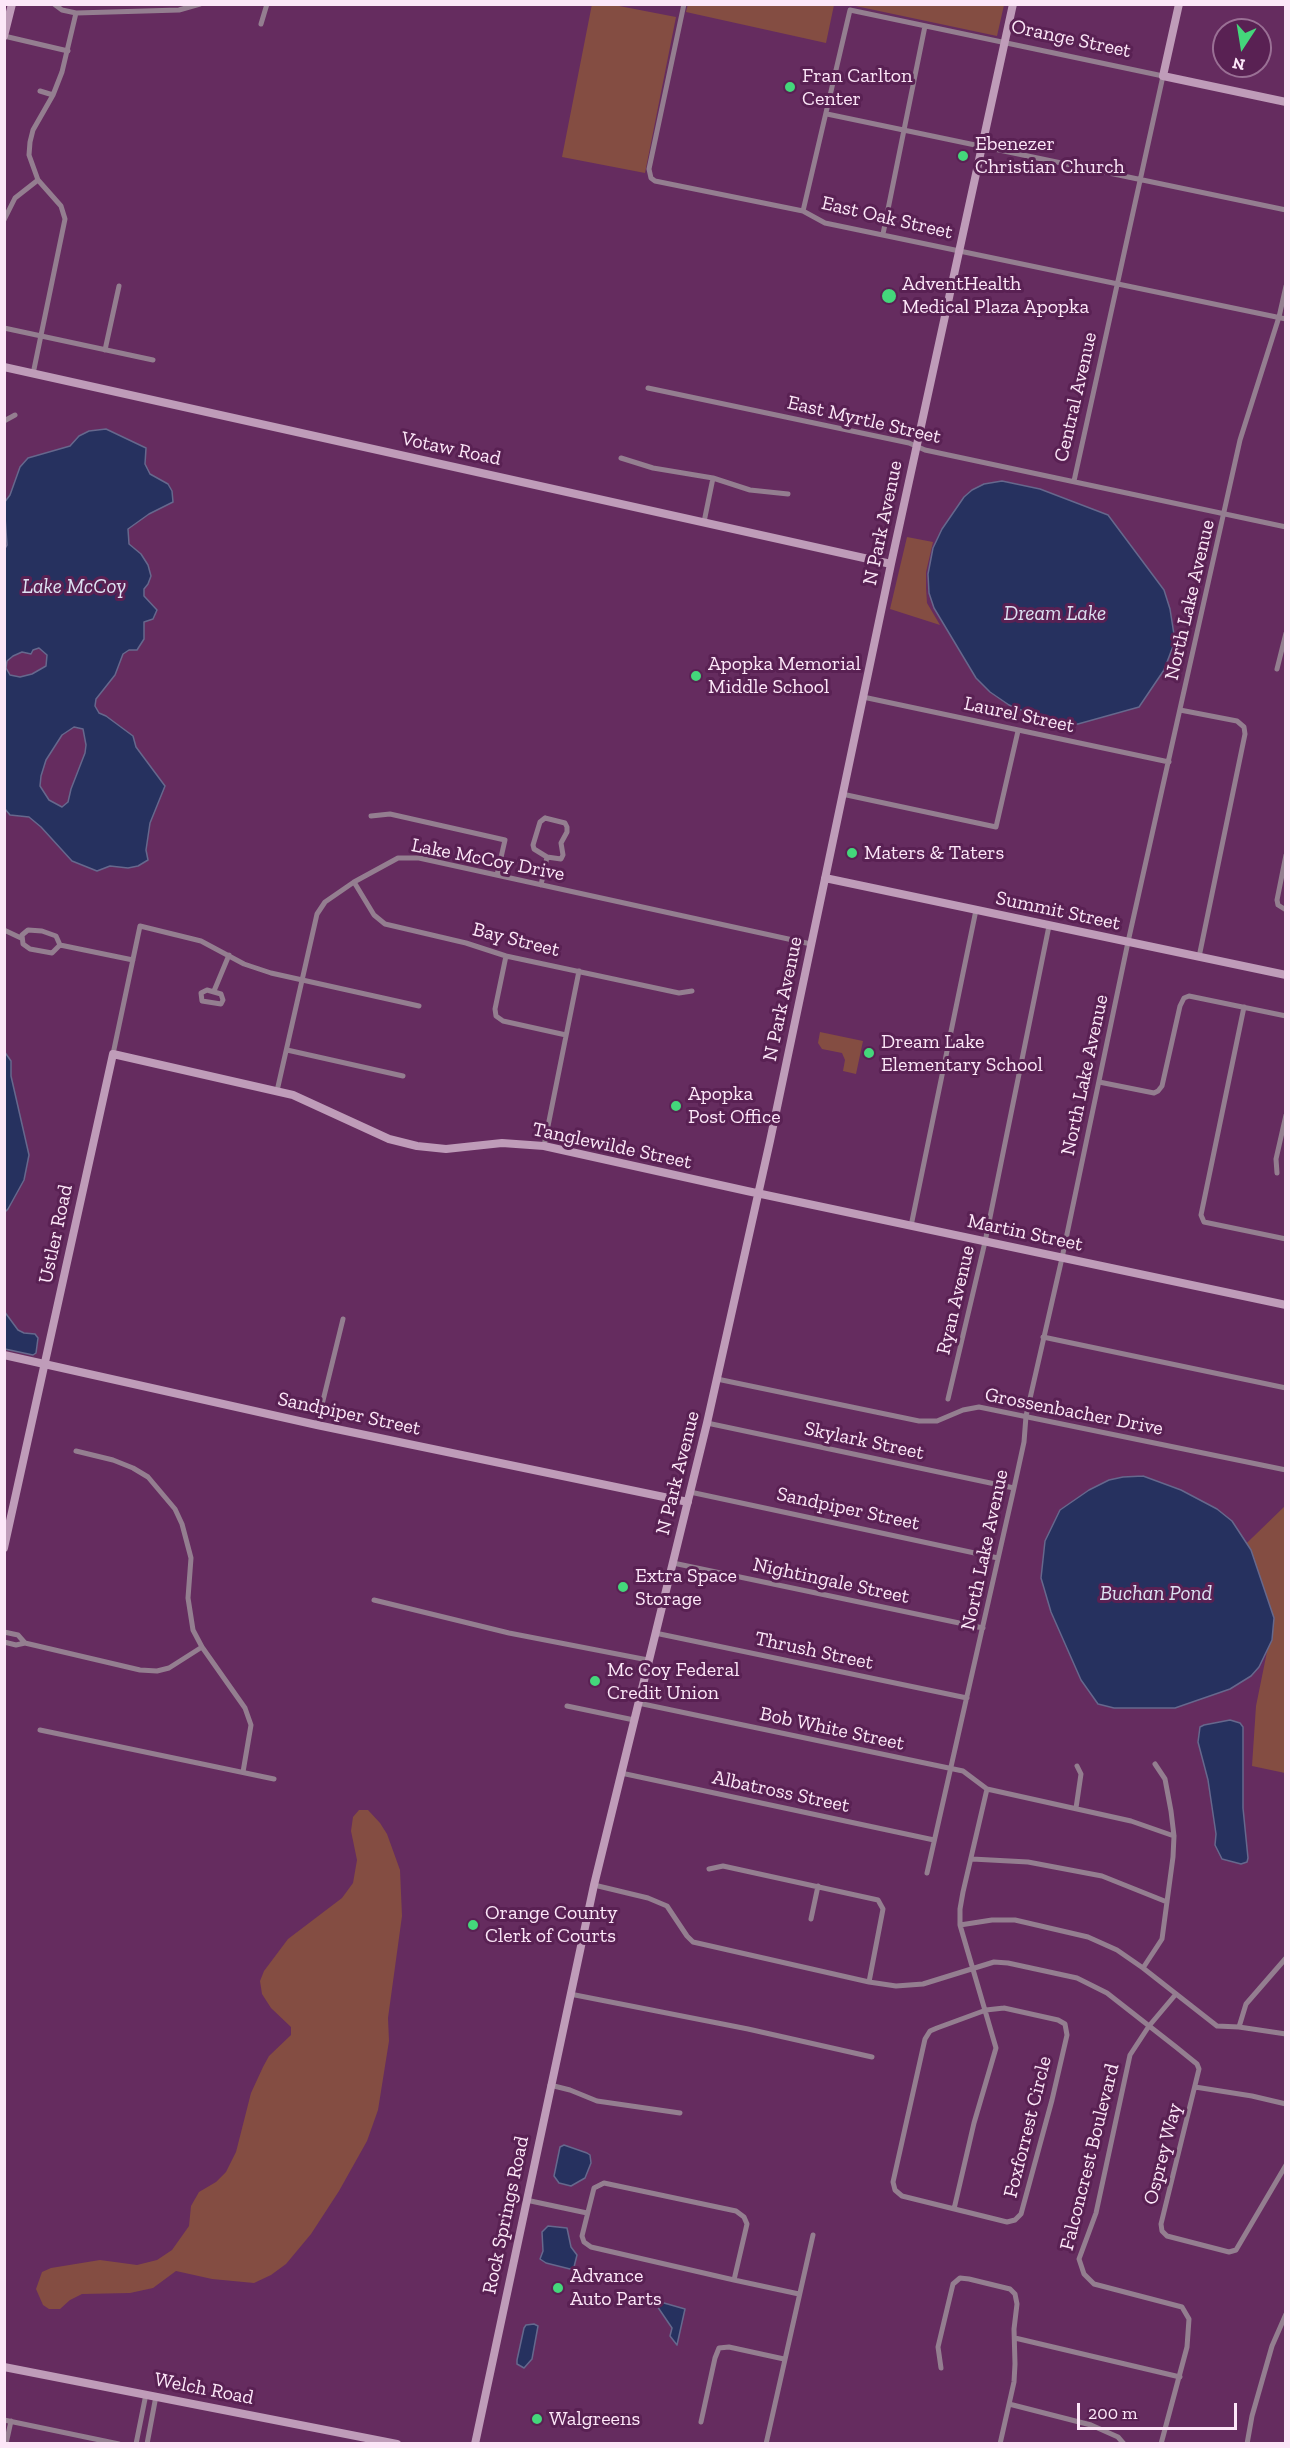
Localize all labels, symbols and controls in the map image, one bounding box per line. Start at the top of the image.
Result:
street label: Orange Street [1009,15,1133,63]
north arrow [1212,18,1272,78]
text: N [1231,54,1247,75]
place label: Fran Carlton Center [802,64,913,111]
marker: Fran Carlton Center [783,80,797,94]
place label: Ebenezer Christian Church [975,132,1125,179]
marker: Ebenezer Christian Church [956,149,970,163]
street label: East Oak Street [819,191,955,245]
place label: AdventHealth Medical Plaza Apopka [902,272,1089,319]
marker: AdventHealth Medical Plaza Apopka [880,287,898,305]
street label: Central Avenue [1049,330,1103,464]
street label: East Myrtle Street [785,391,943,449]
street label: Votaw Road [399,427,503,471]
street label: N Park Avenue [858,458,908,588]
street label: North Lake Avenue [1160,517,1220,683]
water label: Lake McCoy [22,574,126,600]
water label: Dream Lake [1004,601,1106,627]
place label: Apopka Memorial Middle School [708,652,861,699]
marker: Apopka Memorial Middle School [689,669,703,683]
street label: Laurel Street [962,692,1076,738]
street label: Lake McCoy Drive [409,833,567,887]
place label: Maters & Taters [864,841,1004,865]
marker: Maters & Taters [845,846,859,860]
street label: Summit Street [994,886,1122,936]
street label: Bay Street [470,918,562,962]
street label: N Park Avenue [758,934,808,1064]
street label: North Lake Avenue [1056,992,1114,1158]
place label: Dream Lake Elementary School [881,1030,1043,1077]
marker: Dream Lake Elementary School [862,1046,876,1060]
place label: Apopka Post Office [688,1082,781,1129]
marker: Apopka Post Office [669,1099,683,1113]
street label: Tanglewilde Street [530,1117,694,1175]
street label: Ustler Road [34,1182,78,1286]
street label: Martin Street [965,1209,1085,1257]
street label: Ryan Avenue [932,1243,980,1357]
street label: Grossenbacher Drive [983,1383,1165,1441]
street label: Sandpiper Street [275,1387,423,1441]
street label: N Park Avenue [651,1409,705,1537]
street label: Skylark Street [802,1417,926,1465]
street label: North Lake Avenue [956,1467,1014,1633]
street label: Sandpiper Street [774,1482,922,1536]
street label: Nightingale Street [751,1553,911,1609]
place label: Extra Space Storage [635,1564,737,1611]
marker: Extra Space Storage [616,1580,630,1594]
water label: Buchan Pond [1100,1581,1212,1607]
street label: Thrush Street [753,1627,875,1675]
place label: Mc Coy Federal Credit Union [607,1658,740,1705]
marker: Mc Coy Federal Credit Union [588,1674,602,1688]
street label: Bob White Street [758,1702,906,1756]
street label: Albatross Street [710,1766,852,1818]
place label: Orange County Clerk of Courts [485,1901,617,1948]
marker: Orange County Clerk of Courts [466,1918,480,1932]
street label: Foxforrest Circle [999,2054,1057,2200]
street label: Falconcrest Boulevard [1055,2061,1125,2253]
street label: Osprey Way [1139,2101,1187,2207]
street label: Rock Springs Road [478,2134,534,2296]
place label: Advance Auto Parts [570,2264,662,2311]
marker: Advance Auto Parts [551,2281,565,2295]
street label: Welch Road [152,2368,256,2410]
scale bar [1080,2391,1240,2429]
text: 200 m [1088,2402,1138,2424]
place label: Walgreens [549,2407,640,2431]
marker: Walgreens [530,2412,544,2426]

